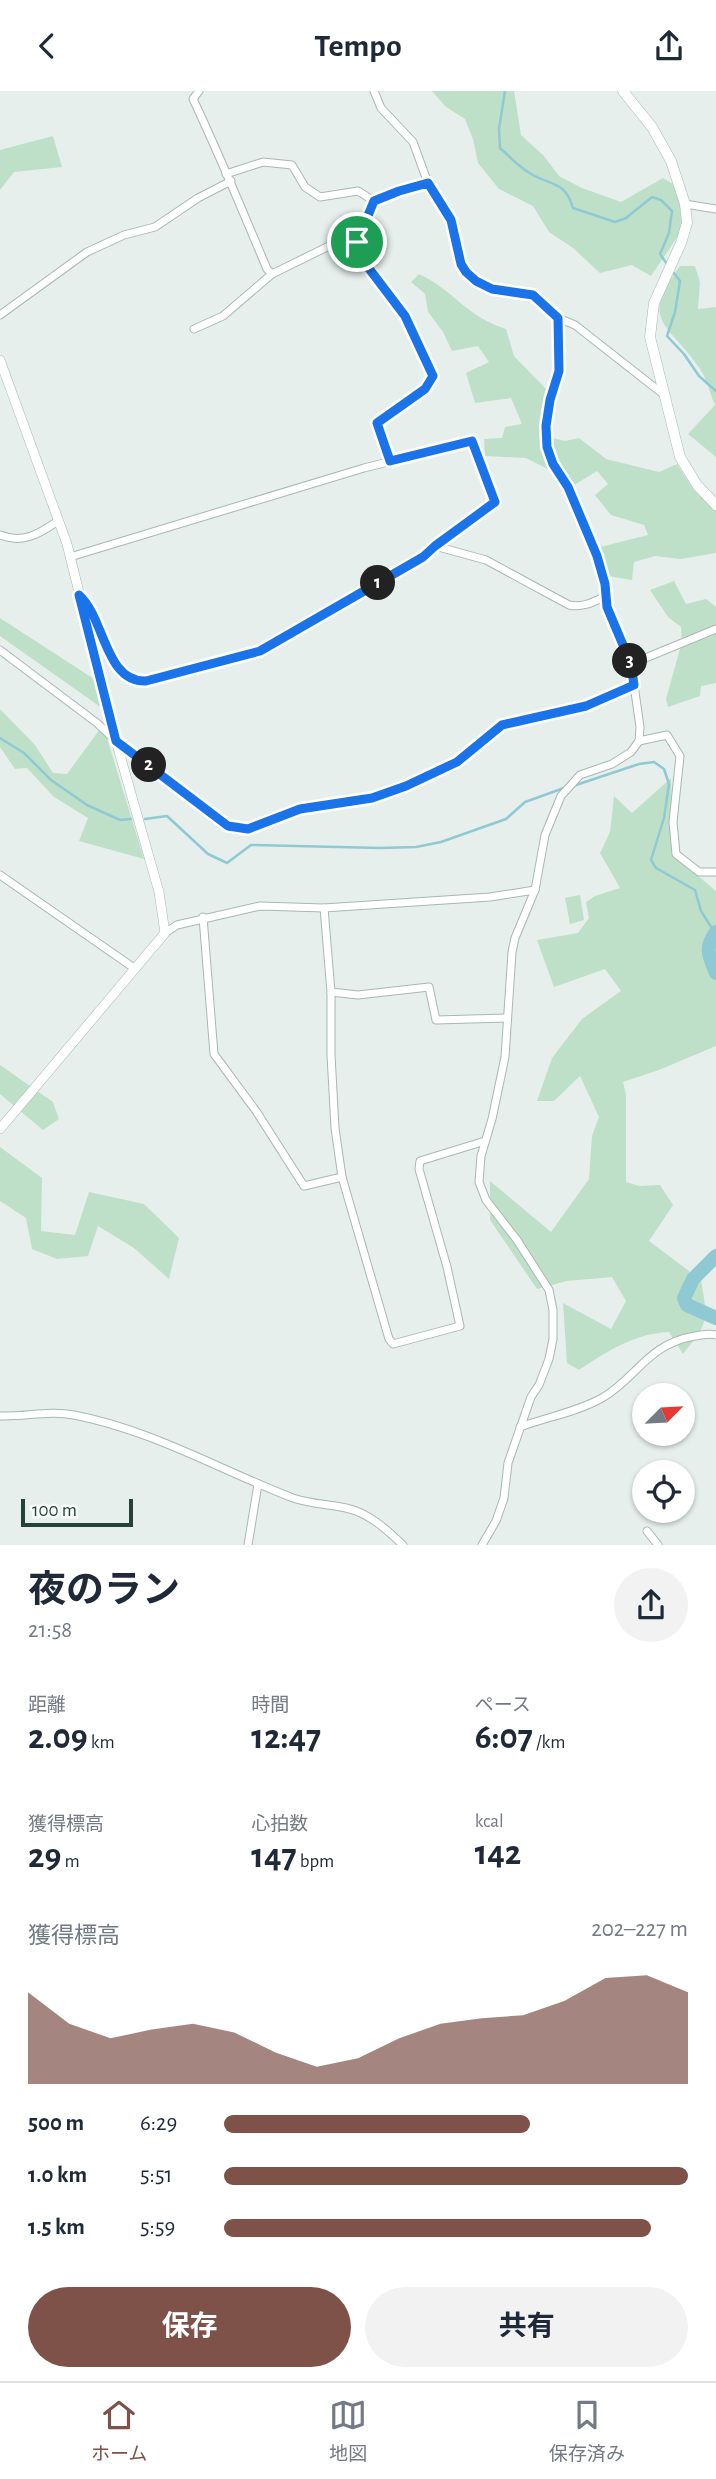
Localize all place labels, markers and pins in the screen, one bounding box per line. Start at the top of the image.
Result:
pin [327,212,387,272]
pin: 1 [360,566,396,601]
pin: 3 [612,643,648,679]
pin: 2 [132,747,166,783]

